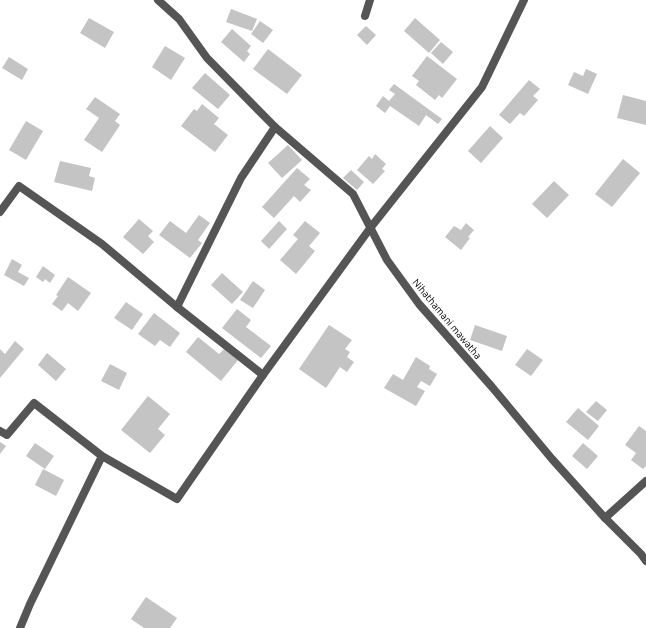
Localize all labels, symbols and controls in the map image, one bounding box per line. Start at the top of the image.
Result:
street label: Nihathamani mawatha [410,277,484,361]

